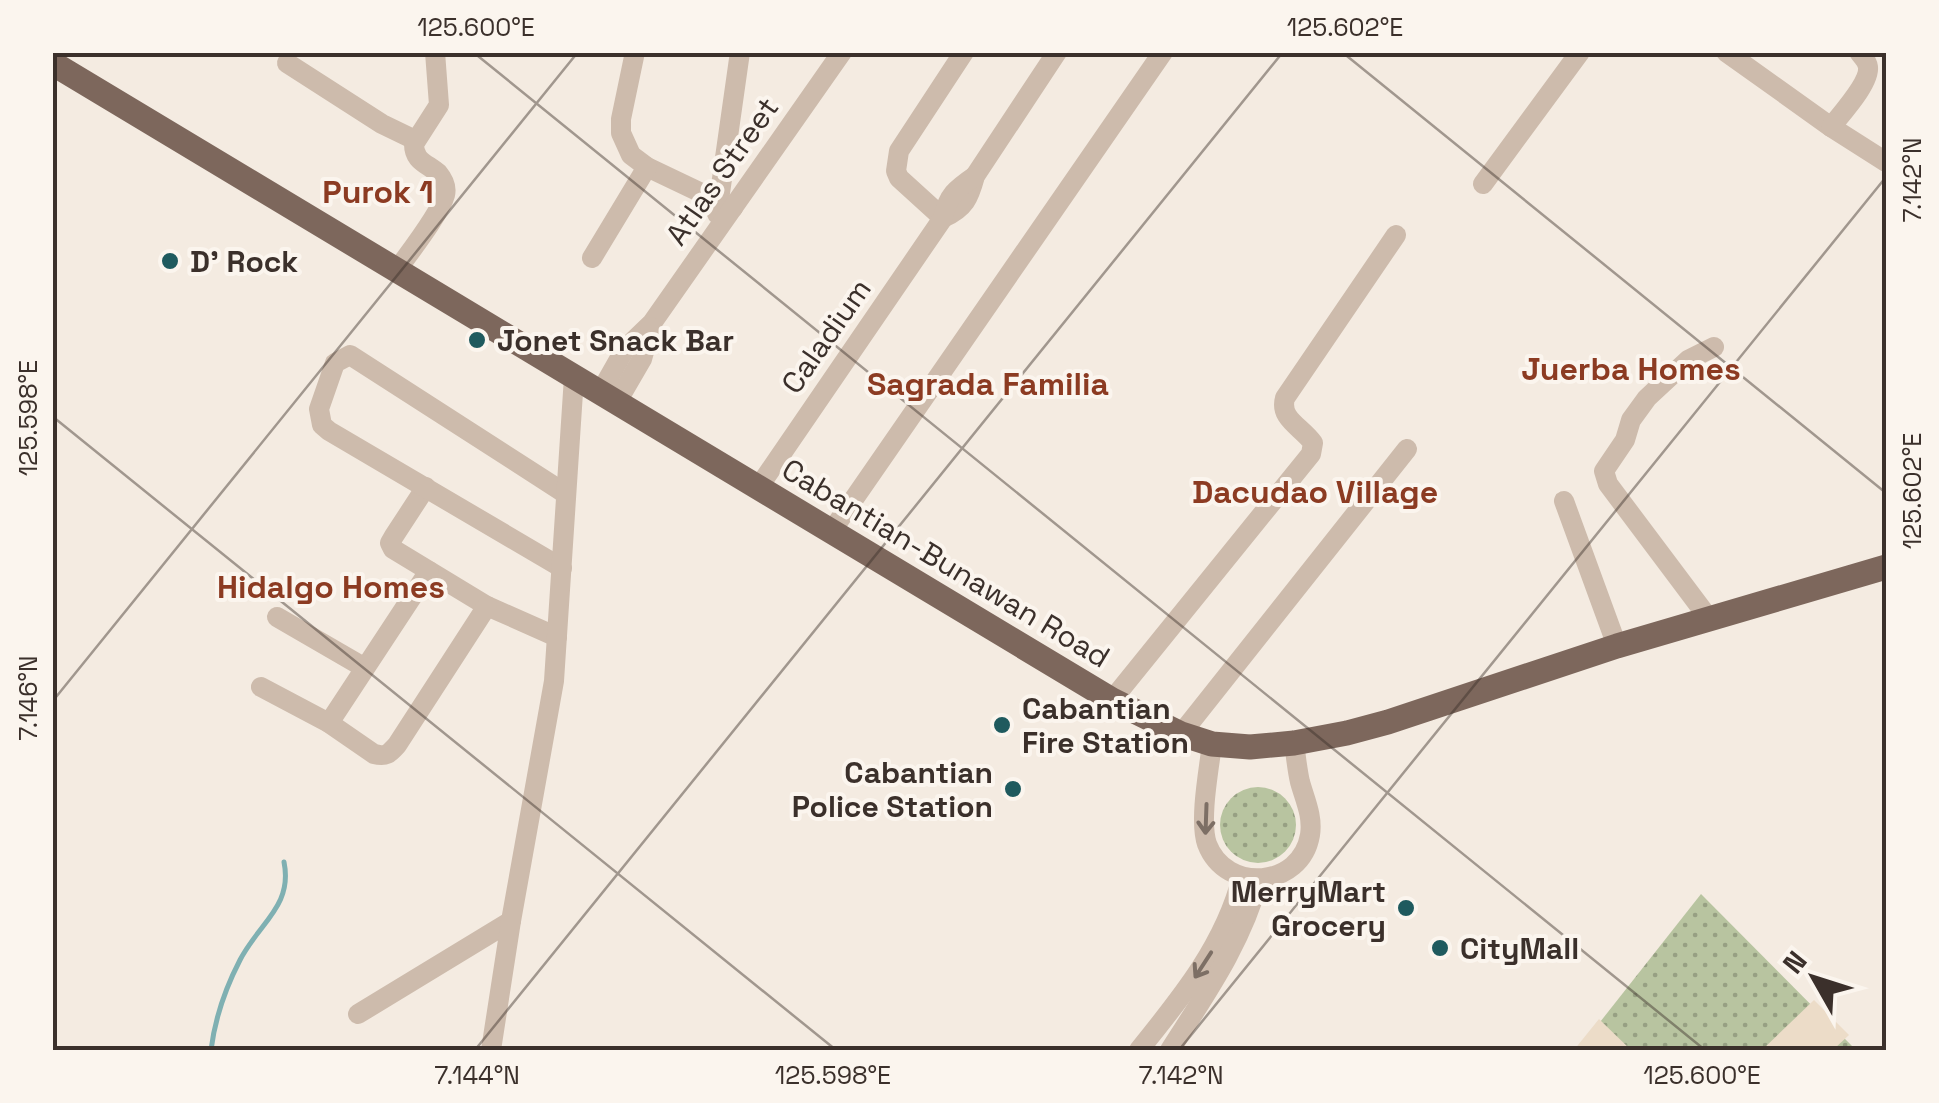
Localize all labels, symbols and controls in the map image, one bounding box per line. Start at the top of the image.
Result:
text: 125.600°E [417,11,535,43]
text: 125.602°E [1287,11,1403,43]
street label: Atlas Street [657,89,787,253]
text: 7.142°N [1896,137,1928,223]
district label: Purok 1 [322,172,434,212]
place label: D' Rock [190,242,298,281]
marker: D' Rock [159,250,181,272]
street label: Caladium [772,271,880,401]
place label: Jonet Snack Bar [497,321,734,360]
marker: Jonet Snack Bar [466,329,488,351]
district label: Juerba Homes [1521,349,1741,389]
text: 125.598°E [12,360,44,476]
district label: Sagrada Familia [867,364,1109,404]
text: 125.602°E [1896,433,1928,549]
street label: Cabantian-Bunawan Road [775,450,1117,676]
district label: Dacudao Village [1192,472,1438,512]
district label: Hidalgo Homes [217,567,445,607]
text: 7.146°N [12,655,44,741]
place label: Cabantian Fire Station [1022,689,1189,762]
marker: Cabantian Fire Station [991,714,1013,736]
place label: Cabantian Police Station [792,753,993,826]
marker: Cabantian Police Station [1002,778,1024,800]
one-way arrow [1196,802,1215,834]
place label: MerryMart Grocery [1231,872,1386,945]
marker: MerryMart Grocery [1395,897,1417,919]
north arrow [1764,928,1864,1028]
place label: CityMall [1460,929,1579,968]
marker: CityMall [1429,937,1451,959]
text: N [1775,944,1814,981]
one-way arrow [1192,951,1213,979]
text: 7.144°N [434,1059,520,1091]
text: 125.598°E [775,1059,891,1091]
text: 7.142°N [1138,1059,1224,1091]
text: 125.600°E [1643,1059,1761,1091]

